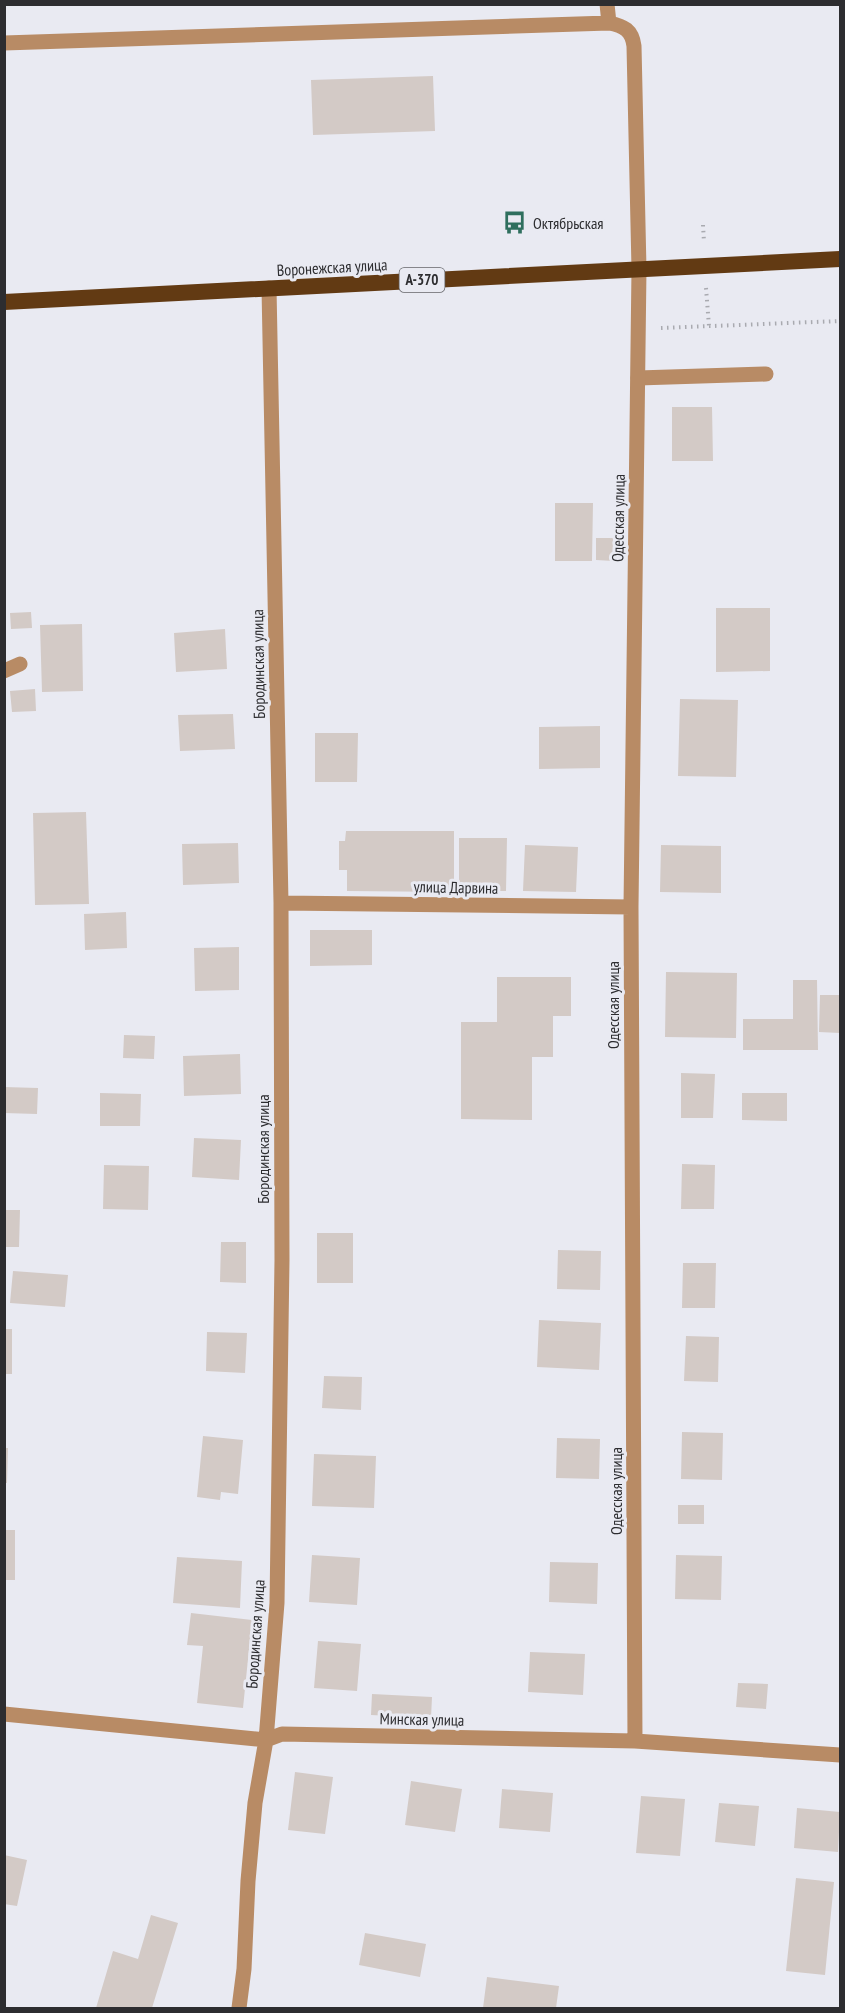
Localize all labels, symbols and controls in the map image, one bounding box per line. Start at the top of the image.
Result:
bus stop icon: Октябрьская [502,210,528,236]
place label: Октябрьская [533,213,604,233]
street label: Воронежская улица [276,254,388,280]
road number: А-370 [400,268,444,292]
street label: Одесская улица [607,474,629,562]
street label: Бородинская улица [247,609,269,719]
street label: улица Дарвина [413,876,499,898]
street label: Одесская улица [603,961,623,1049]
street label: Бородинская улица [253,1094,273,1204]
street label: Одесская улица [606,1447,626,1535]
street label: Бородинская улица [241,1579,269,1689]
street label: Минская улица [379,1708,465,1730]

